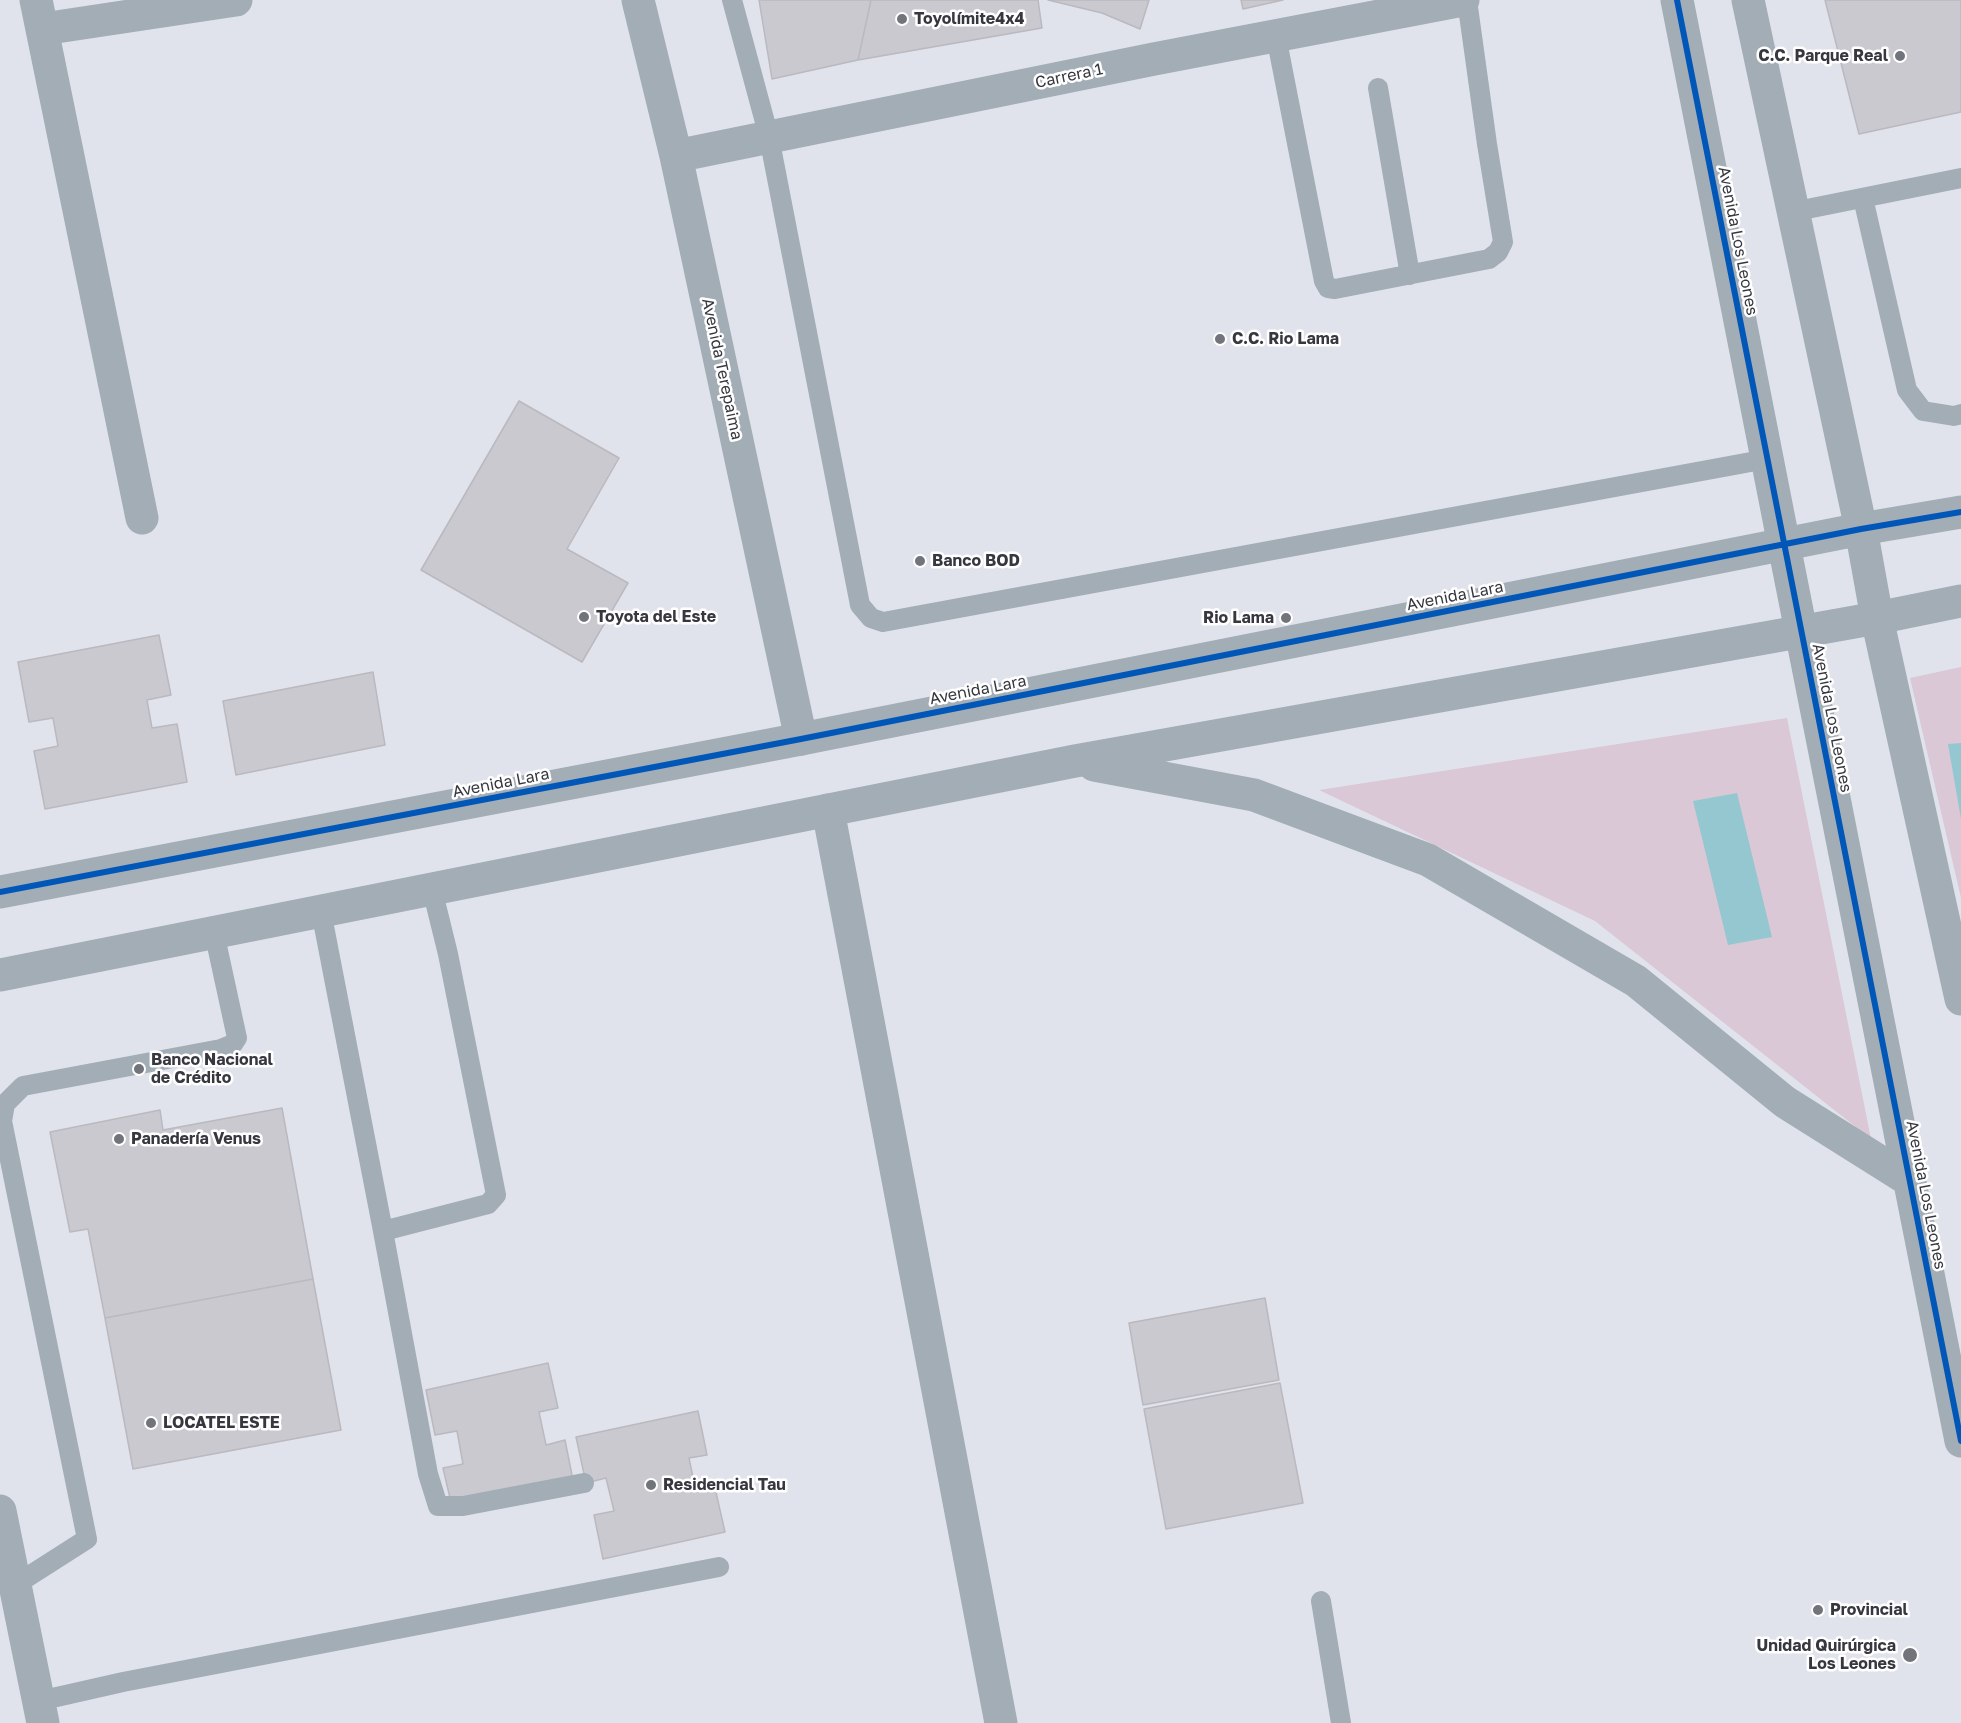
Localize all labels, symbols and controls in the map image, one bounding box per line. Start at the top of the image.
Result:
place label: Toyolímite4x4 [914,9,1025,29]
marker: Toyolímite4x4 [895,12,909,26]
place label: C.C. Parque Real [1758,46,1888,66]
marker: C.C. Parque Real [1893,49,1907,63]
street label: Carrera 1 [1034,59,1104,93]
street label: Avenida Los Leones [1714,165,1762,317]
street label: Avenida Terepaima [698,296,746,442]
place label: C.C. Rio Lama [1232,329,1339,349]
marker: C.C. Rio Lama [1213,332,1227,346]
place label: Banco BOD [932,551,1020,571]
marker: Banco BOD [913,554,927,568]
street label: Avenida Lara [1405,577,1505,615]
place label: Toyota del Este [596,607,716,627]
place label: Rio Lama [1203,608,1274,628]
marker: Toyota del Este [577,610,591,624]
marker: Rio Lama [1279,611,1293,625]
street label: Avenida Los Leones [1808,642,1856,794]
street label: Avenida Lara [928,671,1028,709]
street label: Avenida Lara [451,764,551,802]
place label: Banco Nacional de Crédito [151,1050,273,1088]
marker: Banco Nacional de Crédito [132,1062,146,1076]
street label: Avenida Los Leones [1902,1119,1950,1271]
place label: Panadería Venus [131,1129,261,1149]
marker: Panadería Venus [112,1132,126,1146]
place label: LOCATEL ESTE [163,1413,280,1433]
marker: LOCATEL ESTE [144,1416,158,1430]
place label: Residencial Tau [663,1475,786,1495]
marker: Residencial Tau [644,1478,658,1492]
place label: Provincial [1830,1600,1908,1620]
marker: Provincial [1811,1603,1825,1617]
place label: Unidad Quirúrgica Los Leones [1757,1636,1896,1674]
marker: Unidad Quirúrgica Los Leones [1901,1646,1919,1664]

